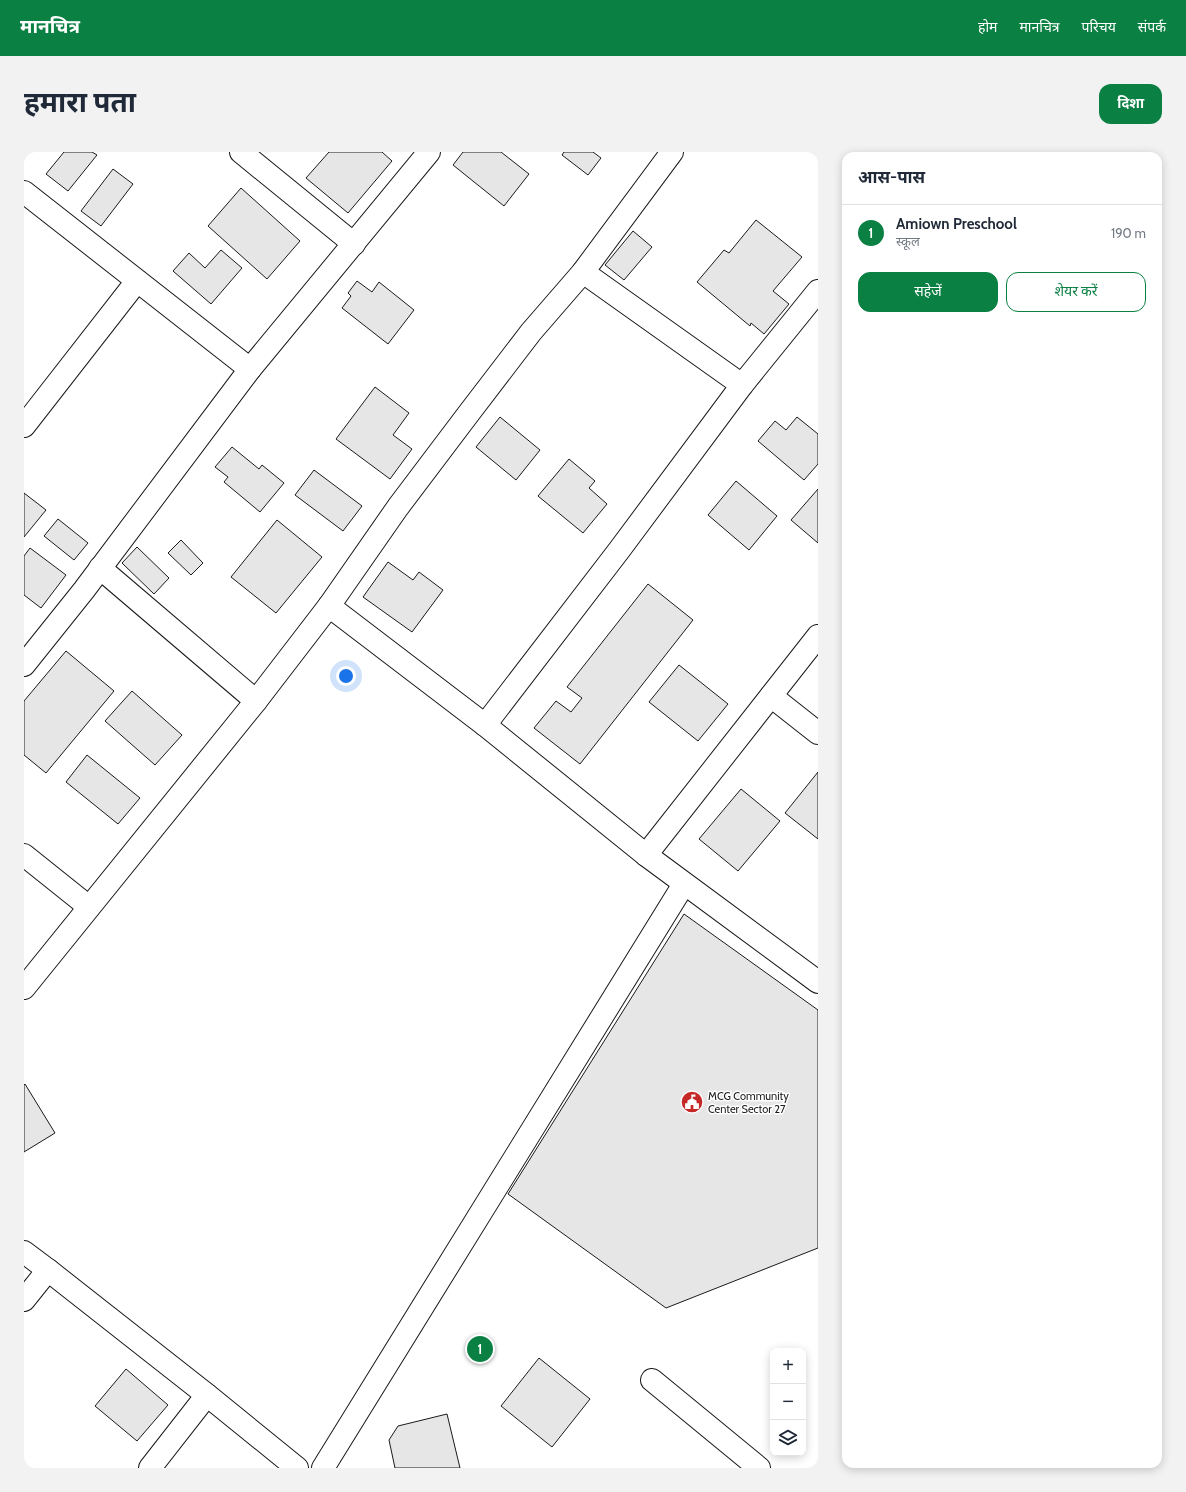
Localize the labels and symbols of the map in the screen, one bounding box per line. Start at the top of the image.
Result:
your location [336,666,356,686]
public building icon: MCG Community Center Sector 27 [679,1089,705,1115]
place label: MCG Community Center Sector 27 [708,1089,789,1116]
pin: 1 [467,1334,493,1364]

